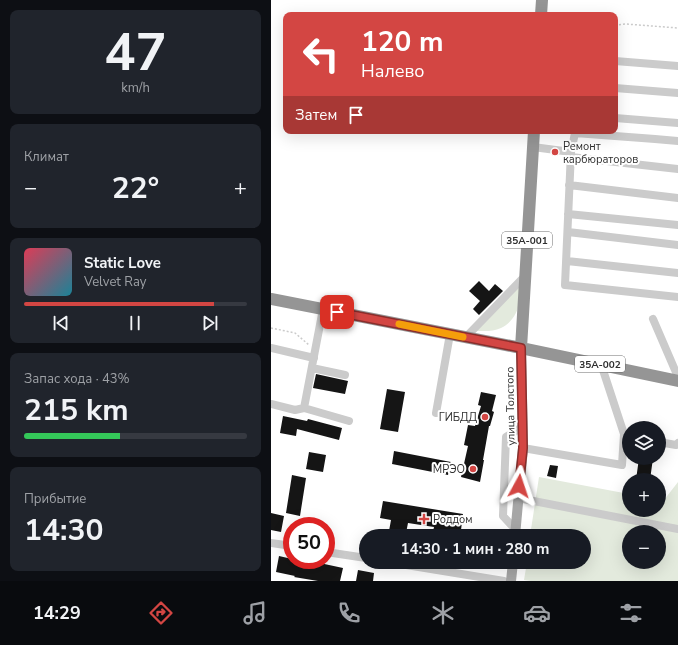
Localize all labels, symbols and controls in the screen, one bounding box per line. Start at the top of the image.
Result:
text: 47 [104,17,167,88]
text: 120 m [361,23,444,61]
icon: left [295,28,347,80]
text: Налево [361,59,425,83]
text: km/h [121,79,150,97]
icon: arrive [345,104,367,126]
text: Затем [295,105,337,125]
place label: Ремонт карбюраторов [563,139,638,167]
marker: Ремонт карбюраторов [550,147,560,157]
text: Климат [24,148,69,166]
text: 22° [112,168,159,209]
text: − [24,173,37,203]
text: + [234,173,247,203]
road number: 35А-001 [502,232,552,248]
text: Static Love [84,253,161,273]
text: Velvet Ray [84,273,146,291]
pin [320,295,354,329]
icon: arrive [326,301,348,323]
icon: previous [50,312,72,334]
icon: pause [124,312,146,334]
icon: next [199,312,221,334]
road number: 35А-002 [575,356,625,372]
street label: улица Толстого [502,366,519,446]
text: Запас хода · 43% [24,370,130,388]
text: 215 km [24,390,129,431]
place label: ГИБДД [439,410,477,425]
marker: ГИБДД [480,412,490,422]
map controls [622,421,666,569]
button: layers [622,421,666,465]
place label: МРЭО [433,462,465,477]
marker: МРЭО [468,464,478,474]
position arrow [498,465,540,507]
button: + [622,473,666,517]
text: Прибытие [24,490,86,508]
text: 14:30 [24,510,103,551]
place label: Роддом [433,512,473,527]
marker: Роддом [418,513,430,525]
speed limit sign: 50 [283,517,335,569]
button: − [622,525,666,569]
text: 14:30 · 1 мин · 280 m [400,539,550,559]
icon: directions [147,599,175,627]
icon: music [241,599,269,627]
icon: phone [335,599,363,627]
icon: climate [429,599,457,627]
icon: car [523,599,551,627]
icon: filters [617,599,645,627]
text: 14:29 [33,601,81,625]

